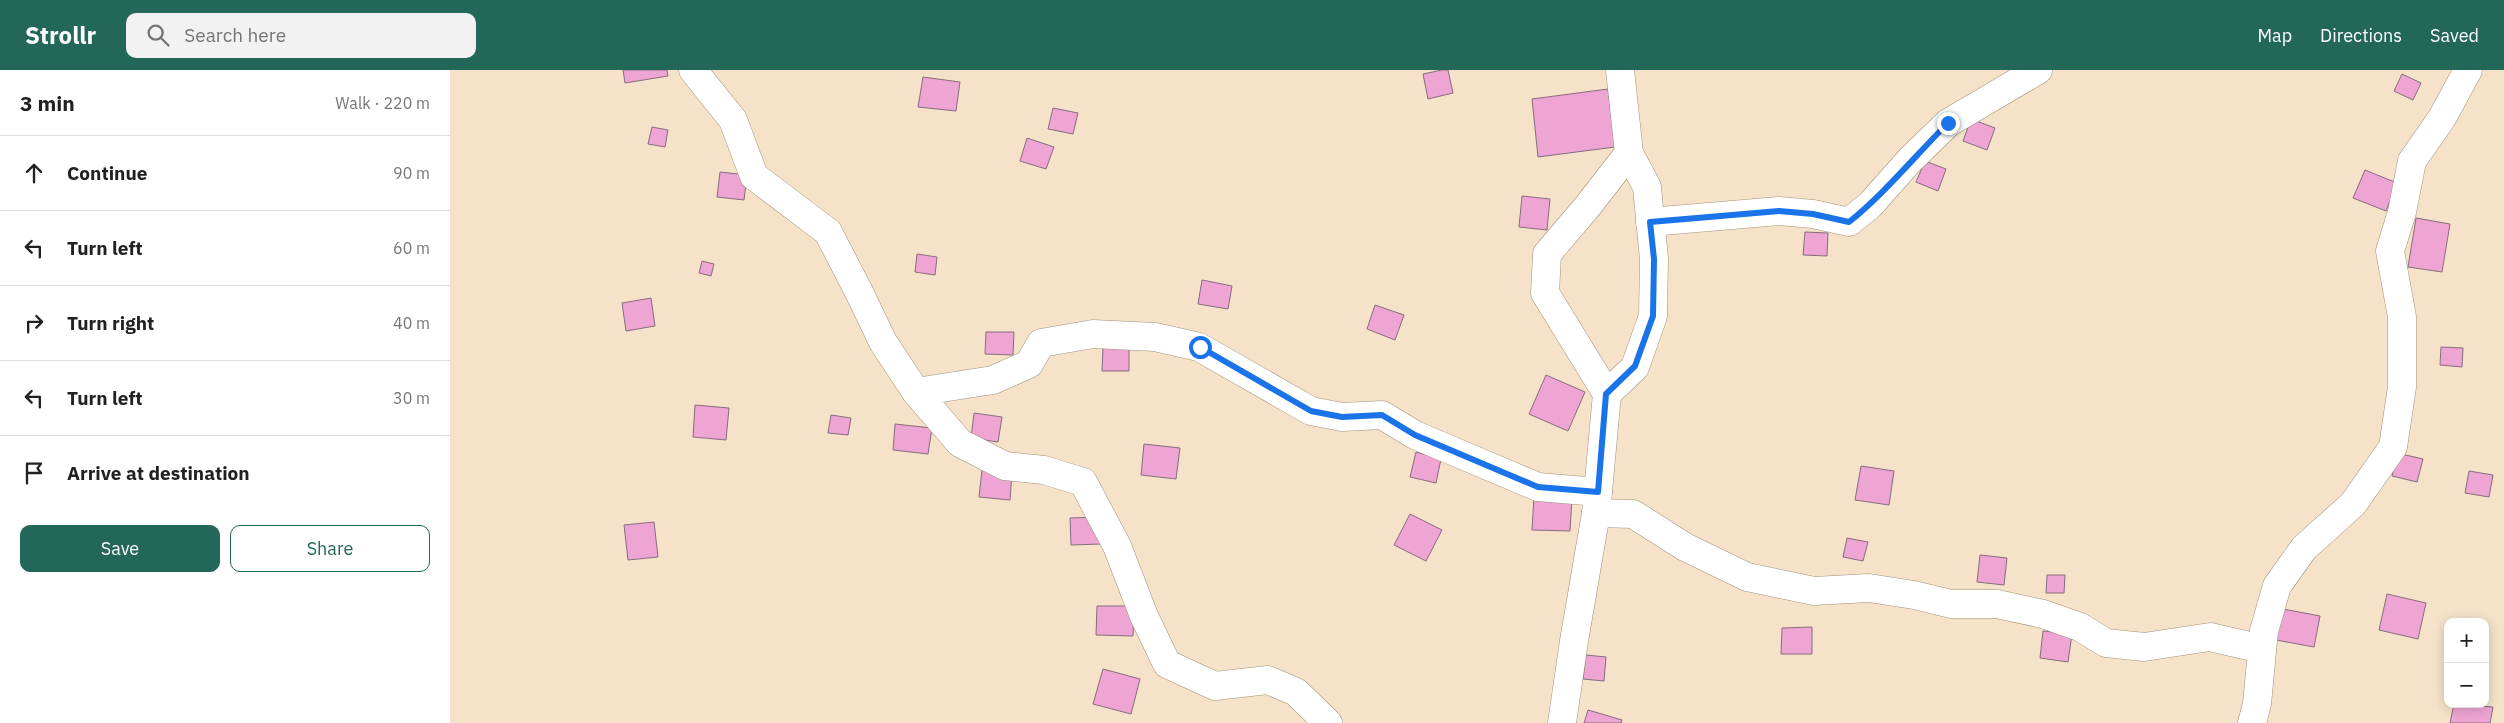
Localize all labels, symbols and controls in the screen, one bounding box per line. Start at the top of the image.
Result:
search box [126,13,476,58]
text: Strollr [25,19,96,51]
icon: search [144,21,172,49]
text: Search here [184,23,286,47]
text: Map [2257,24,2292,47]
text: Directions [2320,24,2402,47]
text: Saved [2430,24,2479,47]
text: 3 min [20,89,75,117]
text: Walk · 220 m [335,93,430,113]
route end [1937,112,1960,135]
icon: ahead [20,159,48,187]
text: Continue [67,161,147,185]
text: 90 m [393,163,430,183]
icon: left [20,234,48,262]
text: Turn left [67,236,143,260]
text: 60 m [393,238,430,258]
icon: right [20,309,48,337]
text: Turn right [67,311,154,335]
text: 40 m [393,313,430,333]
route start [1189,336,1212,359]
icon: left [20,384,48,412]
text: Turn left [67,386,143,410]
text: 30 m [393,388,430,408]
icon: arrive [20,459,48,487]
text: Arrive at destination [67,461,250,485]
button: Save [20,525,220,572]
button: Share [230,525,430,572]
map controls [2444,618,2489,708]
button: + [2444,618,2489,663]
button: − [2444,663,2489,708]

